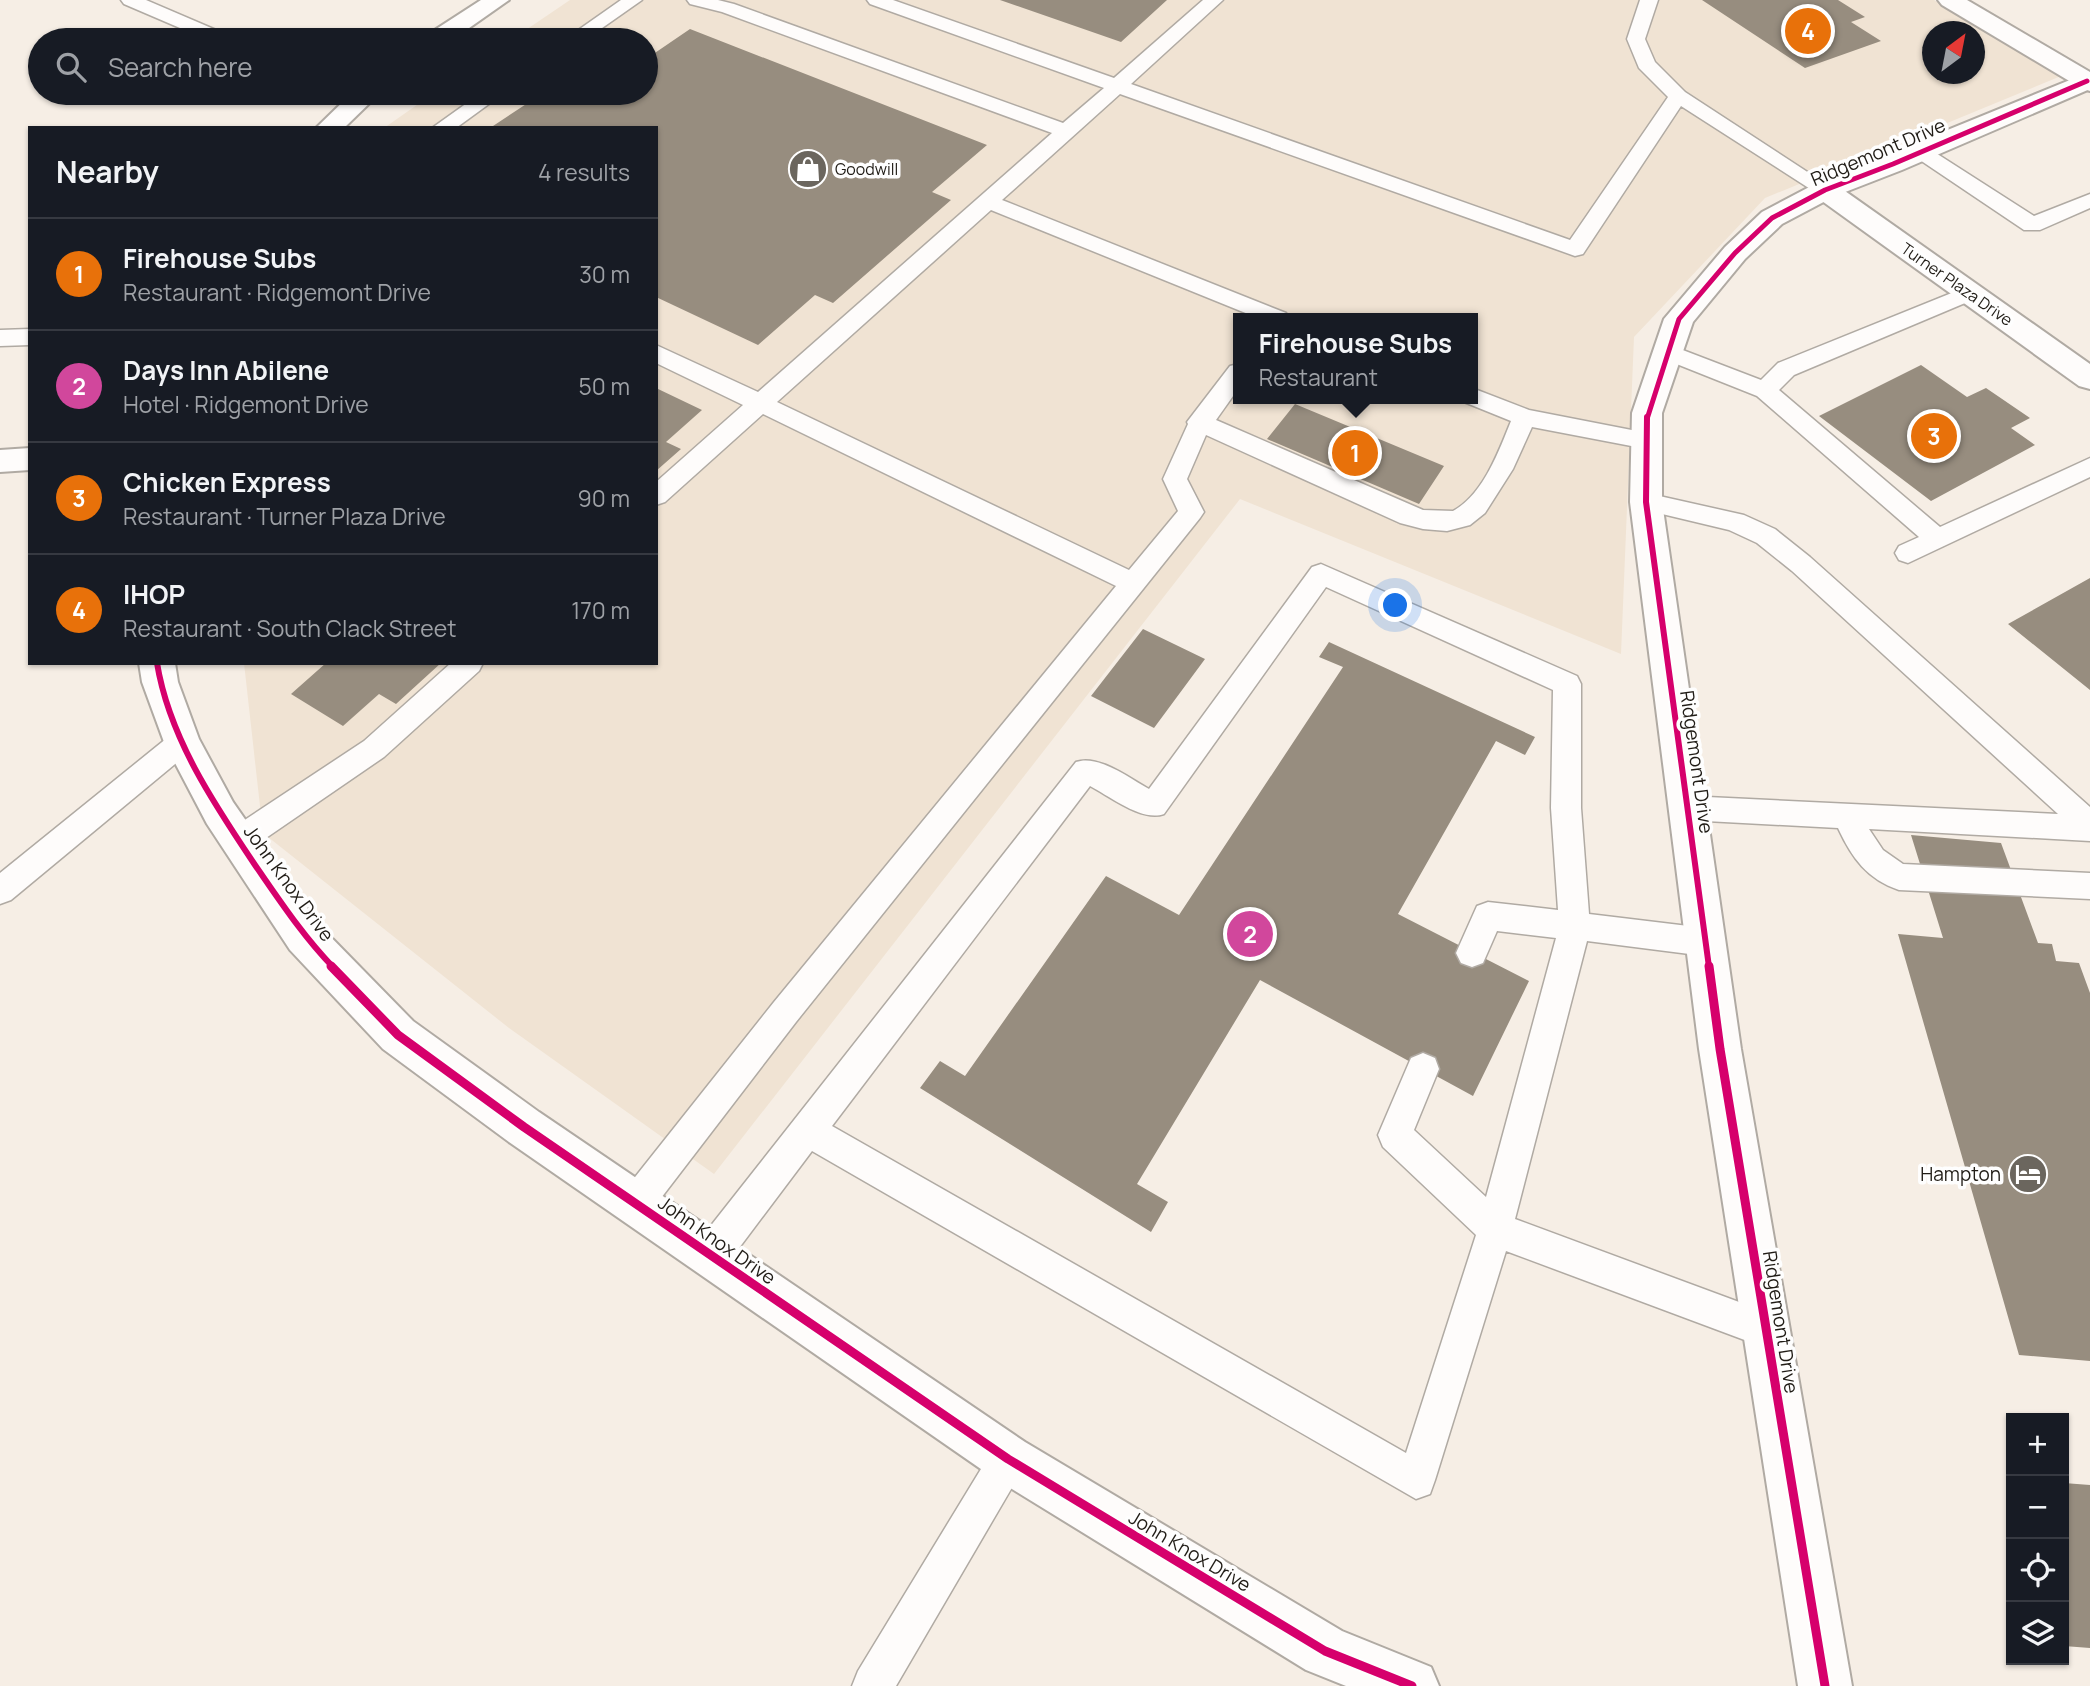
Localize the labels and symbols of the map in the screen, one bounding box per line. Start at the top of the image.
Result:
pin: 4 [1785,5,1831,57]
north arrow [1922,21,1985,84]
street label: Ridgemont Drive [1807,112,1949,192]
shop icon: Goodwill [787,148,829,190]
place label: Goodwill [835,158,898,180]
street label: Turner Plaza Drive [1897,237,2017,331]
pin: 3 [1911,410,1957,462]
pin: 1 [1332,427,1378,479]
your location [1378,588,1412,622]
street label: Ridgemont Drive [1674,689,1720,835]
street label: John Knox Drive [238,819,340,947]
pin: 2 [1227,908,1273,960]
hotel icon: Hampton [2007,1153,2049,1195]
place label: Hampton [1920,1161,2001,1187]
street label: John Knox Drive [653,1190,781,1290]
street label: Ridgemont Drive [1757,1249,1805,1395]
street label: John Knox Drive [1124,1504,1256,1598]

